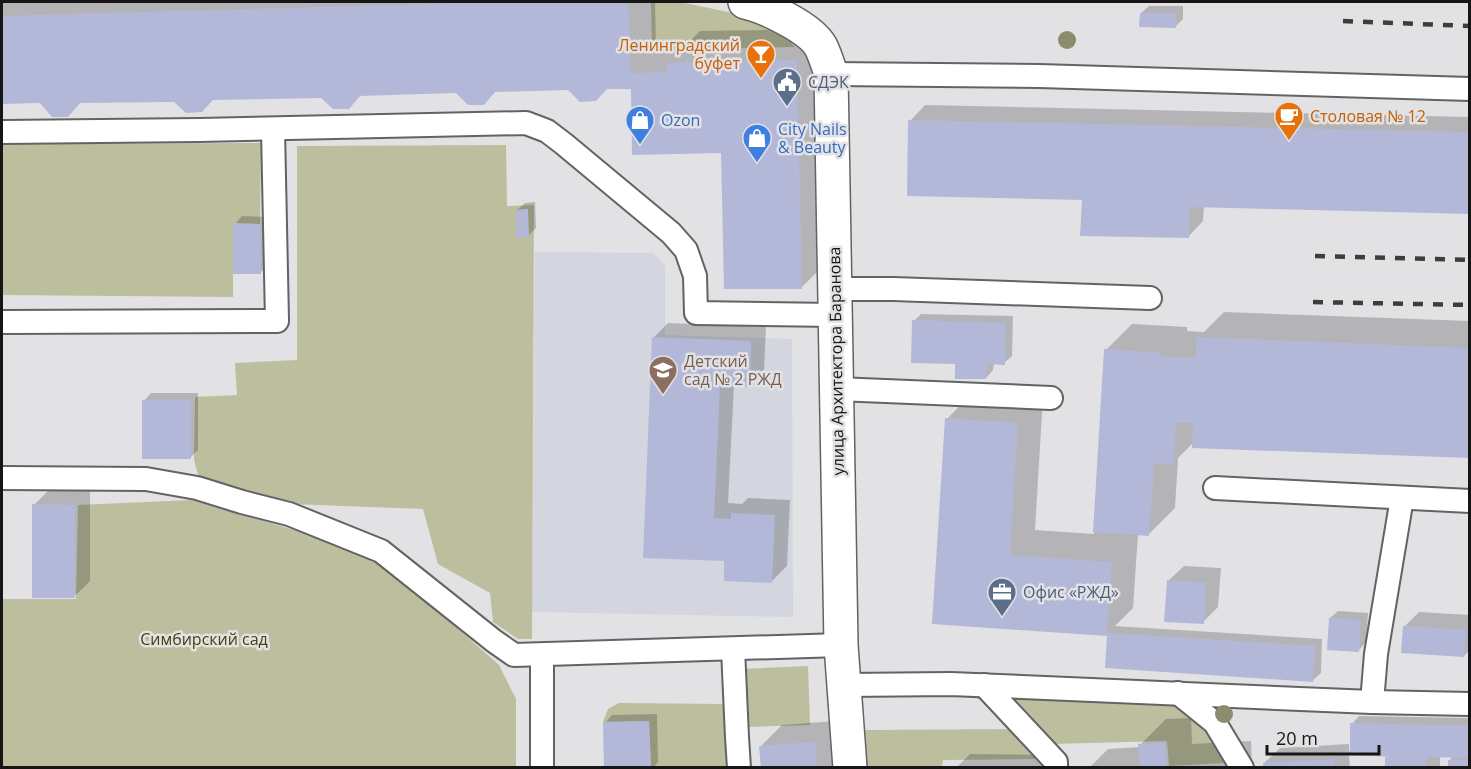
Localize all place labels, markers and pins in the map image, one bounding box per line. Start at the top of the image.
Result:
place label: Ленинградский буфет [618,34,740,74]
bar icon: Ленинградский буфет [745,38,777,80]
public building icon: СДЭК [771,66,803,108]
place label: СДЭК [808,71,849,93]
cafe icon: Столовая № 12 [1273,100,1305,142]
shop icon: Ozon [624,104,656,146]
place label: Столовая № 12 [1310,105,1426,127]
place label: Ozon [661,109,700,131]
place label: City Nails & Beauty [778,118,847,158]
shop icon: City Nails & Beauty [741,122,773,164]
place label: Детский сад № 2 РЖД [684,350,782,390]
school or university icon: Детский сад № 2 РЖД [647,354,679,396]
office icon: Офис «РЖД» [986,576,1018,618]
place label: Офис «РЖД» [1023,581,1119,603]

